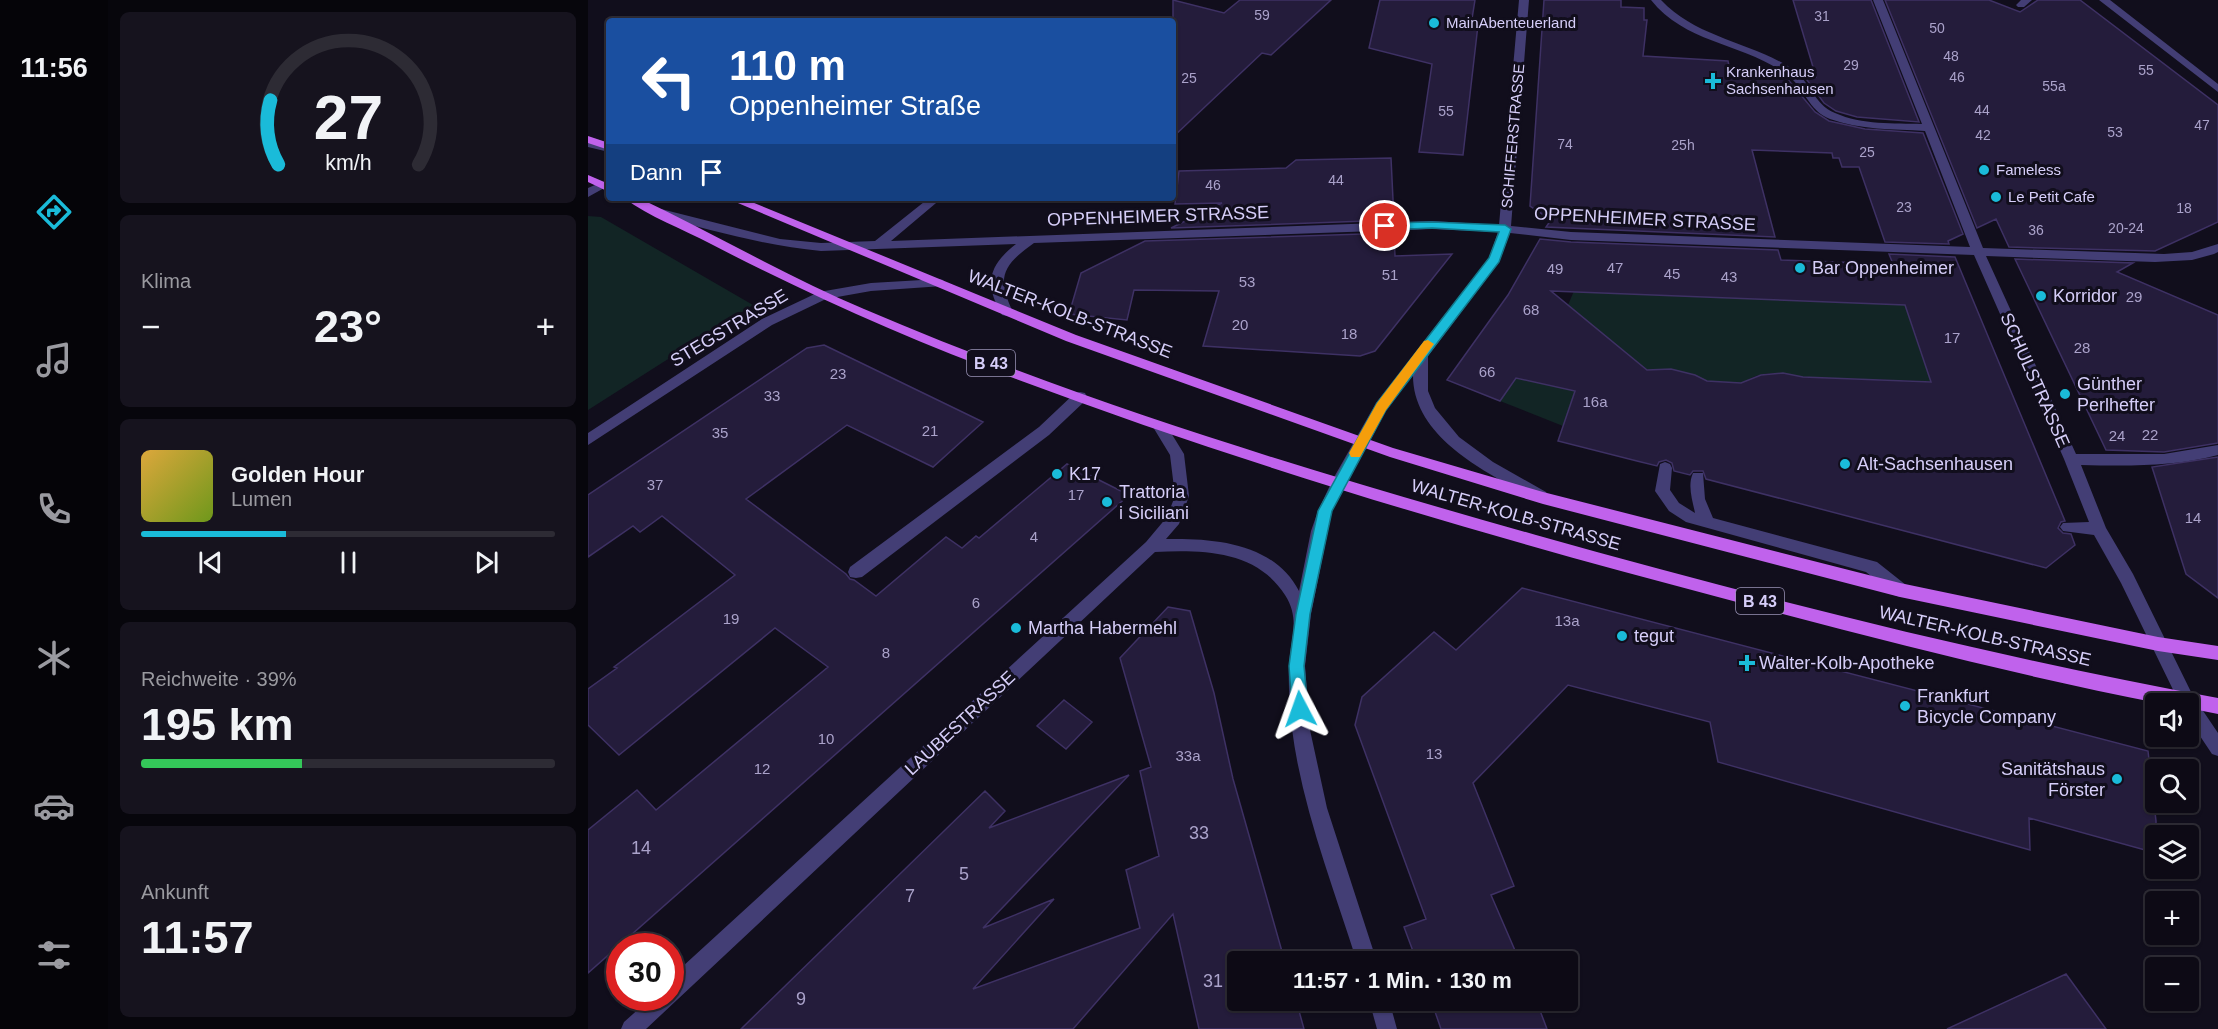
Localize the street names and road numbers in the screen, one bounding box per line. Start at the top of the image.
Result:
street label: SCHIFFERSTRASSE [1498,63,1527,209]
street label: OPPENHEIMER STRASSE [1047,202,1269,230]
street label: OPPENHEIMER STRASSE [1534,203,1756,235]
street label: WALTER-KOLB-STRASSE [965,266,1175,362]
street label: STEGSTRASSE [667,285,791,371]
street label: SCHULSTRASSE [1996,310,2074,450]
road number: B 43 [967,350,1015,376]
street label: WALTER-KOLB-STRASSE [1409,475,1623,555]
road number: B 43 [1736,588,1784,614]
street label: WALTER-KOLB-STRASSE [1877,602,2093,670]
street label: LAUBESTRASSE [901,667,1019,779]

